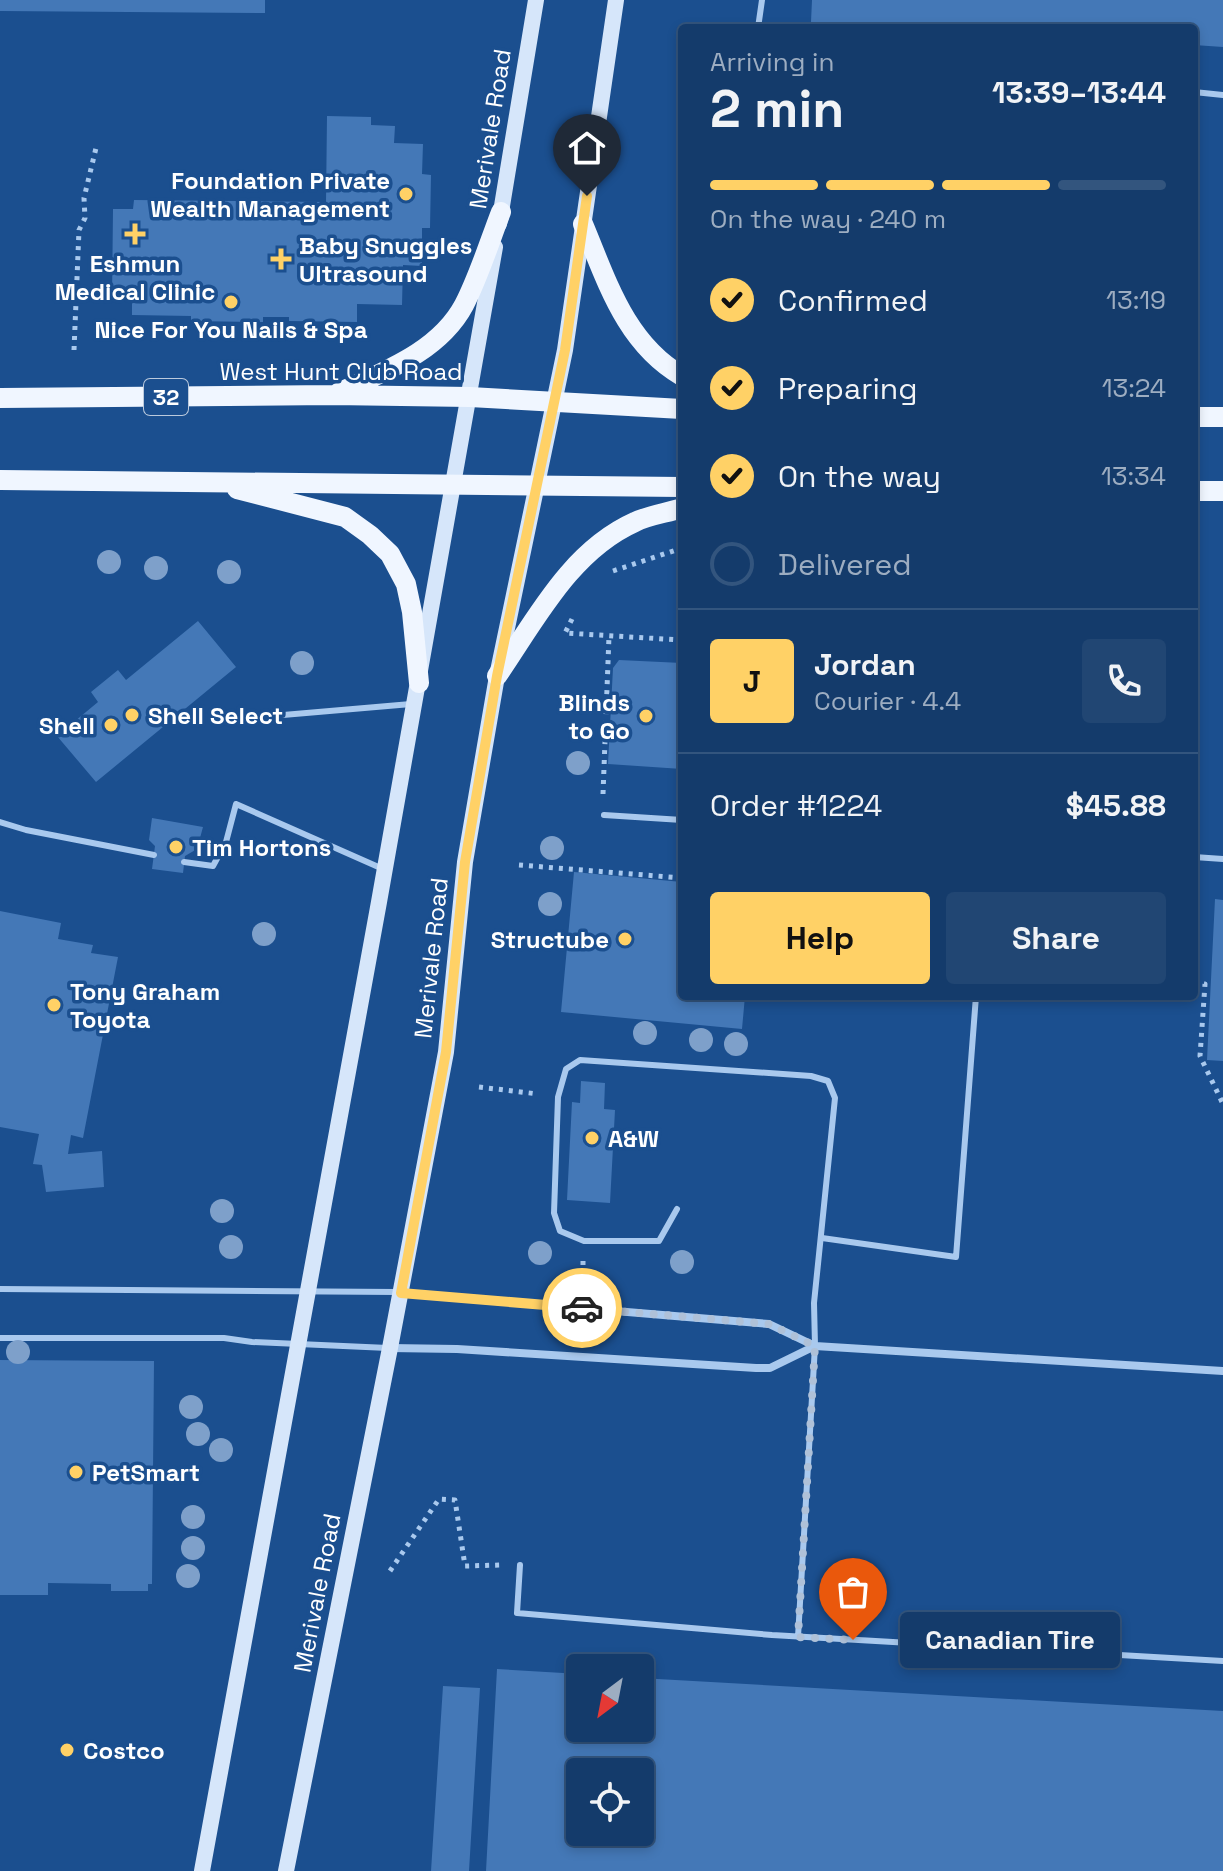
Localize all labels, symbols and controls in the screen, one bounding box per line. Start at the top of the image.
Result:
text: Arriving in [710,45,834,79]
street label: Merivale Road [462,47,518,211]
text: 13:39–13:44 [992,73,1166,112]
text: 2 min [710,76,844,142]
pin [553,114,621,196]
icon: home [565,126,609,170]
place label: Foundation Private Wealth Management [150,165,390,224]
marker: Foundation Private Wealth Management [397,185,415,203]
text: On the way · 240 m [710,202,946,236]
marker: Eshmun Medical Clinic [124,223,146,245]
place label: Baby Snuggles Ultrasound [299,230,472,289]
place label: Eshmun Medical Clinic [55,248,215,307]
marker: Baby Snuggles Ultrasound [270,248,292,270]
icon: check [710,278,754,322]
text: Confirmed [778,281,928,320]
text: 13:19 [1106,283,1166,317]
marker: Nice For You Nails & Spa [222,293,240,311]
place label: Nice For You Nails & Spa [94,314,368,345]
street label: West Hunt Club Road [220,356,462,387]
icon: check [710,366,754,410]
text: Preparing [778,369,917,408]
text: 13:24 [1102,371,1166,405]
road number: 32 [144,379,188,415]
icon: check [710,454,754,498]
text: On the way [778,457,941,496]
text: 13:34 [1101,459,1166,493]
text: Delivered [778,545,912,584]
button: phone [1082,639,1166,723]
text: Jordan [814,645,916,684]
text: J [743,662,761,701]
text: Courier · 4.4 [814,684,961,718]
place label: Blinds to Go [559,687,630,746]
place label: Shell Select [148,700,283,731]
marker: Shell Select [123,706,141,724]
marker: Blinds to Go [637,707,655,725]
place label: Shell [39,710,95,741]
marker: Shell [102,716,120,734]
text: Order #1224 [710,786,882,825]
text: $45.88 [1066,786,1166,825]
place label: Tim Hortons [192,832,331,863]
marker: Tim Hortons [167,838,185,856]
street label: Merivale Road [407,876,455,1040]
button: Help [710,892,930,984]
button: Share [946,892,1166,984]
place label: Structube [491,924,609,955]
marker: Structube [616,930,634,948]
place label: Tony Graham Toyota [70,976,220,1035]
marker: Tony Graham Toyota [45,996,63,1014]
place label: A&W [608,1123,659,1154]
marker: A&W [583,1129,601,1147]
courier [542,1268,622,1348]
icon: car [560,1286,604,1330]
place label: PetSmart [92,1457,200,1488]
marker: PetSmart [67,1463,85,1481]
street label: Merivale Road [286,1511,348,1675]
pin [819,1558,887,1640]
icon: bag [831,1570,875,1614]
callout: Canadian Tire [901,1612,1121,1668]
text: Canadian Tire [925,1623,1095,1657]
north arrow [566,1654,654,1742]
map controls [566,1654,654,1846]
place label: Costco [83,1735,165,1766]
marker: Costco [58,1741,76,1759]
button: locate [566,1758,654,1846]

